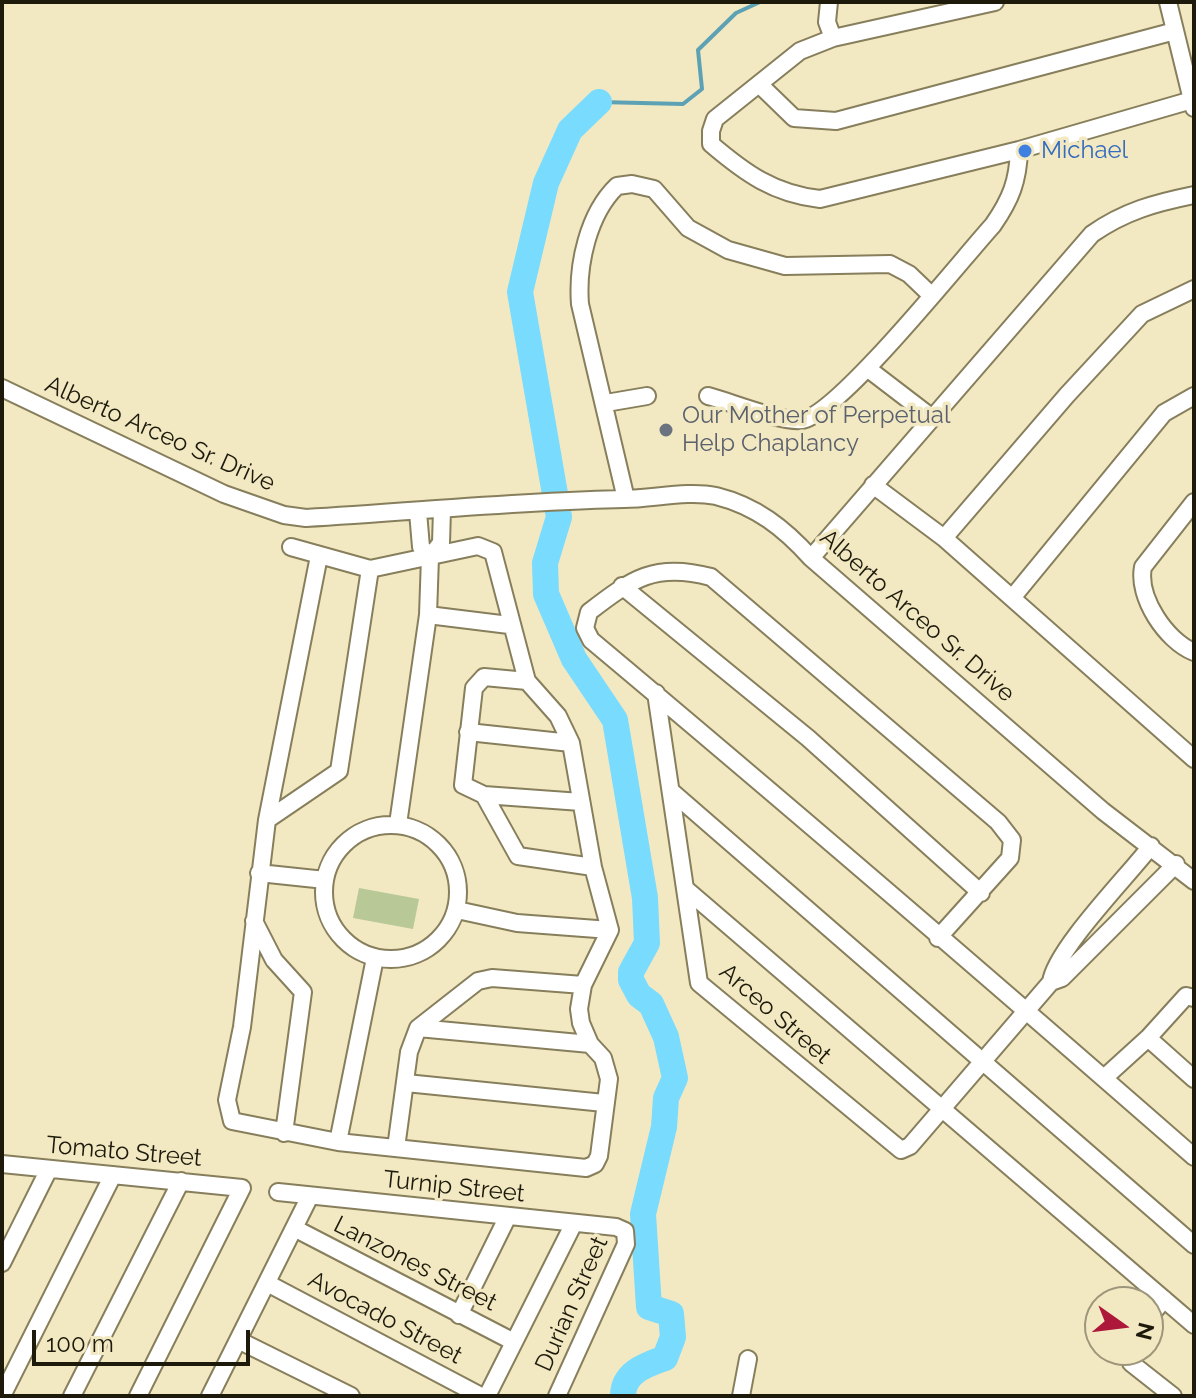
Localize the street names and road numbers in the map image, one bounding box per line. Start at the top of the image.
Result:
street label: Alberto Arceo Sr. Drive [41,370,279,498]
street label: Alberto Arceo Sr. Drive [814,524,1020,708]
street label: Arceo Street [713,958,837,1070]
street label: Tomato Street [45,1131,203,1173]
street label: Turnip Street [382,1165,526,1209]
street label: Lanzones Street [329,1210,501,1318]
street label: Durian Street [529,1232,615,1376]
street label: Avocado Street [303,1265,467,1371]

